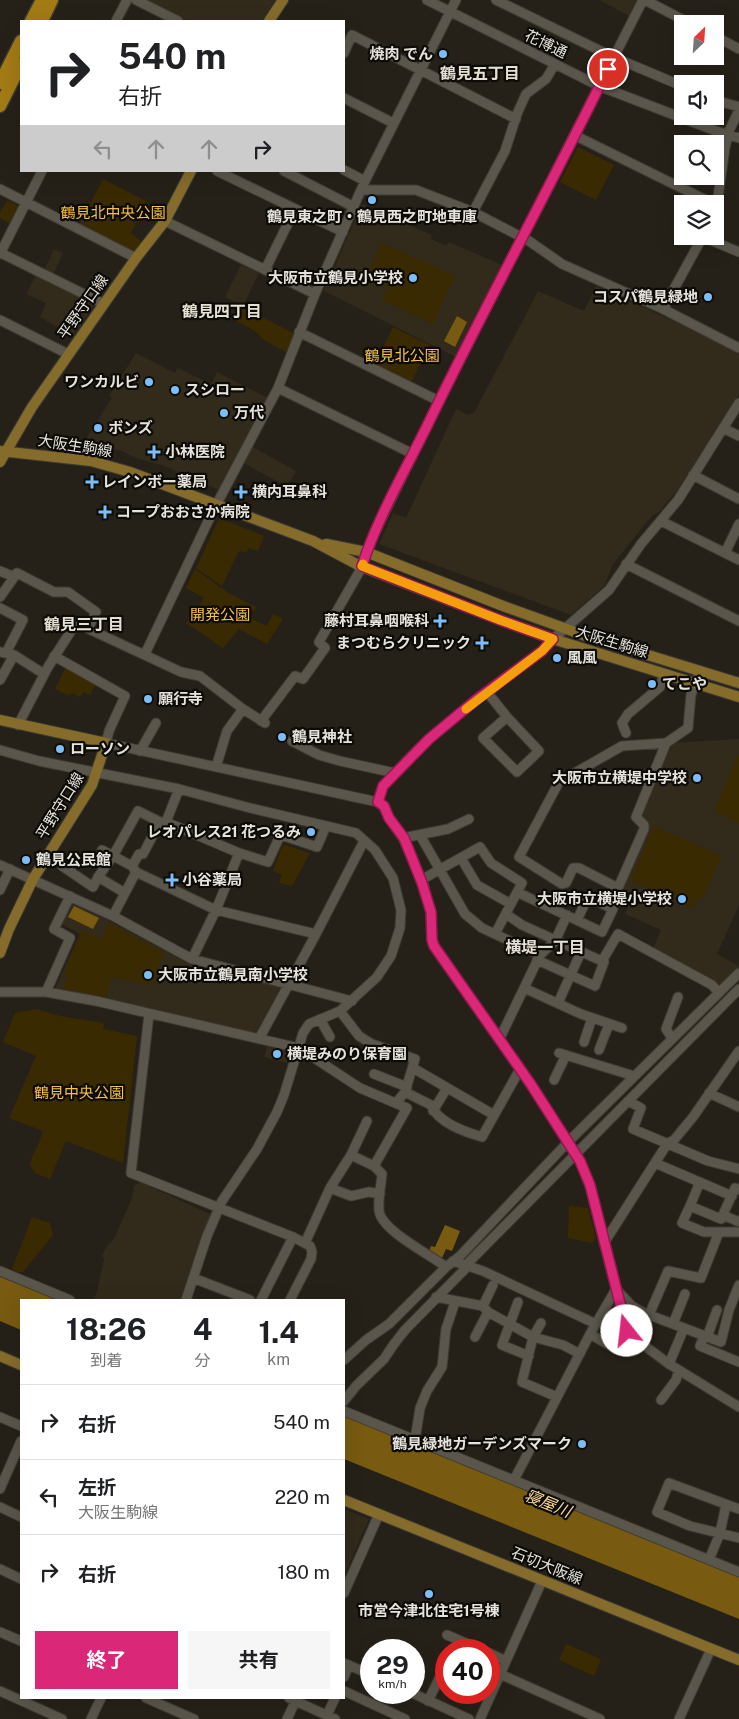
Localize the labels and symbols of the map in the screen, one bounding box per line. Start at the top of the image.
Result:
north arrow [674,15,724,65]
street label: 花博通 [522,26,570,61]
place label: 焼肉 でん [370,45,433,62]
marker: 焼肉 でん [437,48,449,60]
pin [587,48,629,90]
district label: 鶴見五丁目 [440,64,520,83]
marker: 鶴見東之町・鶴見西之町地車庫 [366,194,378,206]
park label: 鶴見北中央公園 [60,204,166,221]
place label: 鶴見東之町・鶴見西之町地車庫 [267,208,477,225]
place label: 大阪市立鶴見小学校 [268,269,403,286]
street label: 平野守口線 [54,271,111,342]
marker: 大阪市立鶴見小学校 [407,272,419,284]
place label: コスパ鶴見緑地 [593,288,698,305]
marker: コスパ鶴見緑地 [702,291,714,303]
district label: 鶴見四丁目 [182,302,262,321]
park label: 鶴見北公園 [364,347,440,364]
place label: ワンカルビ [64,373,139,390]
marker: ワンカルビ [143,376,155,388]
place label: スシロー [185,381,245,398]
marker: スシロー [169,384,181,396]
place label: 万代 [234,404,264,421]
marker: 万代 [218,407,230,419]
place label: ボンズ [108,419,153,436]
marker: ボンズ [92,422,104,434]
street label: 大阪生駒線 [37,431,113,460]
place label: 小林医院 [165,443,225,460]
marker: 小林医院 [147,445,161,459]
place label: レインボー薬局 [102,473,207,490]
marker: レインボー薬局 [86,476,98,488]
place label: 横内耳鼻科 [252,483,327,500]
marker: 横内耳鼻科 [234,485,248,499]
place label: コープおおさか病院 [116,503,250,520]
marker: コープおおさか病院 [98,505,112,519]
park label: 開発公園 [190,606,250,623]
place label: 藤村耳鼻咽喉科 [324,612,429,629]
marker: 藤村耳鼻咽喉科 [433,614,447,628]
district label: 鶴見三丁目 [44,615,124,634]
street label: 大阪生駒線 [574,622,651,661]
place label: まつむらクリニック [336,634,471,651]
marker: まつむらクリニック [475,636,489,650]
place label: 風風 [567,649,597,666]
marker: 風風 [551,652,563,664]
place label: てこや [662,675,707,692]
marker: てこや [646,678,658,690]
place label: 願行寺 [158,690,203,707]
marker: 願行寺 [142,693,154,705]
place label: 鶴見神社 [292,728,352,745]
marker: 鶴見神社 [276,731,288,743]
place label: ローソン [70,740,130,757]
marker: ローソン [54,743,66,755]
street label: 平野守口線 [32,769,87,842]
place label: 大阪市立横堤中学校 [552,769,687,786]
marker: 大阪市立横堤中学校 [691,772,703,784]
place label: レオパレス21 花つるみ [147,823,301,840]
marker: レオパレス21 花つるみ [305,826,317,838]
place label: 鶴見公民館 [36,851,111,868]
marker: 鶴見公民館 [20,854,32,866]
place label: 小谷薬局 [182,871,242,888]
marker: 小谷薬局 [166,874,178,886]
place label: 大阪市立横堤小学校 [537,890,672,907]
marker: 大阪市立横堤小学校 [676,893,688,905]
district label: 横堤一丁目 [505,938,585,957]
place label: 大阪市立鶴見南小学校 [158,966,308,983]
marker: 大阪市立鶴見南小学校 [142,969,154,981]
place label: 横堤みのり保育園 [287,1045,407,1062]
marker: 横堤みのり保育園 [271,1048,283,1060]
park label: 鶴見中央公園 [34,1084,124,1101]
position arrow [600,1304,652,1356]
place label: 鶴見緑地ガーデンズマーク [392,1435,572,1452]
marker: 鶴見緑地ガーデンズマーク [576,1438,588,1450]
water label: 寝屋川 [522,1486,575,1522]
street label: 石切大阪線 [509,1544,585,1587]
marker: 市営今津北住宅1号棟 [423,1588,435,1600]
place label: 市営今津北住宅1号棟 [358,1602,500,1619]
speed limit sign: 40 [435,1639,500,1704]

